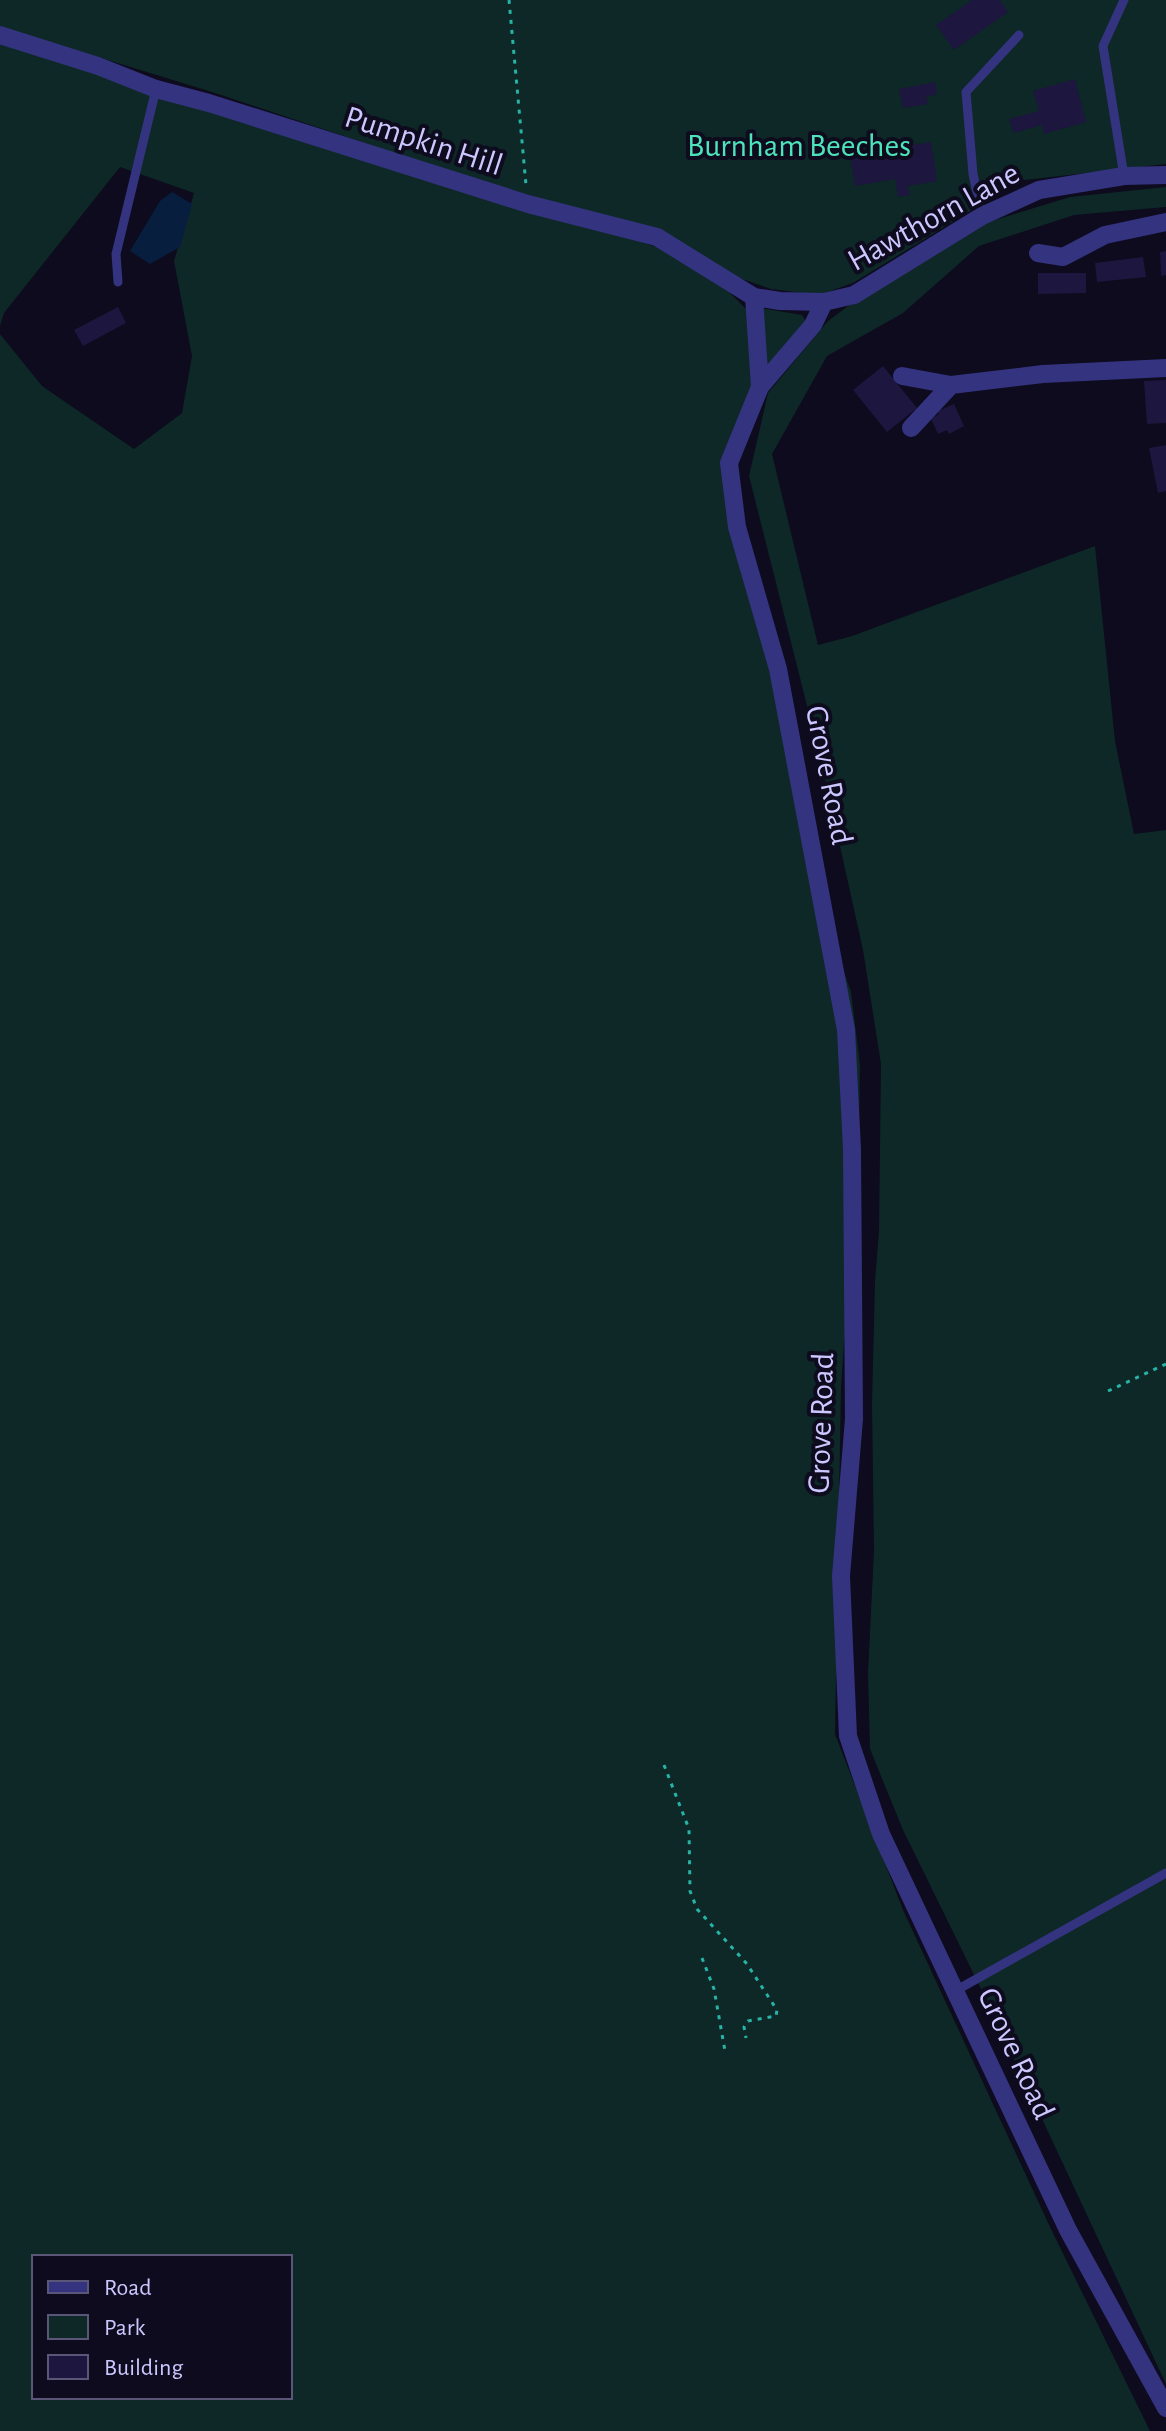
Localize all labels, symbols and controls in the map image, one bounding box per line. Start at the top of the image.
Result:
street label: Pumpkin Hill [341,100,506,181]
park label: Burnham Beeches [687,130,911,162]
street label: Hawthorn Lane [842,157,1025,277]
street label: Grove Road [800,703,858,847]
street label: Grove Road [803,1352,839,1494]
street label: Grove Road [972,1983,1060,2124]
legend [32,2255,292,2399]
text: Road [104,2276,152,2300]
text: Park [104,2316,145,2340]
text: Building [104,2356,183,2380]

